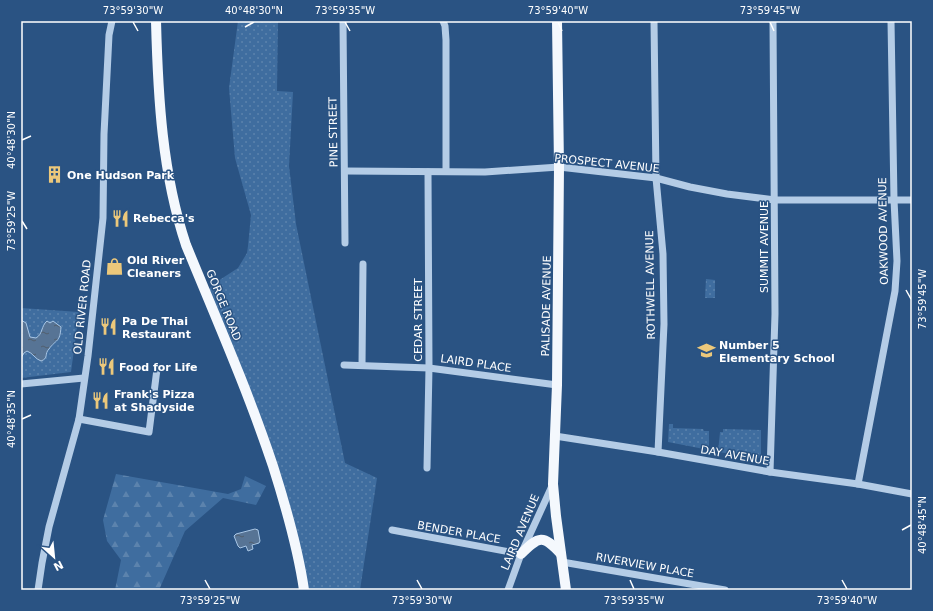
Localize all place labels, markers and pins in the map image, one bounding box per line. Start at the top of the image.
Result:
building icon: One Hudson Park [44,165,64,185]
place label: One Hudson Park [67,169,175,182]
restaurant icon: Rebecca's [110,208,130,228]
place label: Rebecca's [133,212,195,225]
place label: Old River Cleaners [127,254,185,280]
shop icon: Old River Cleaners [104,256,124,276]
place label: Pa De Thai Restaurant [122,315,191,341]
restaurant icon: Pa De Thai Restaurant [99,317,119,337]
place label: Number 5 Elementary School [719,339,835,365]
school or university icon: Number 5 Elementary School [696,341,716,361]
restaurant icon: Food for Life [96,357,116,377]
place label: Food for Life [119,361,198,374]
place label: Frank's Pizza at Shadyside [114,388,195,414]
restaurant icon: Frank's Pizza at Shadyside [91,390,111,410]

